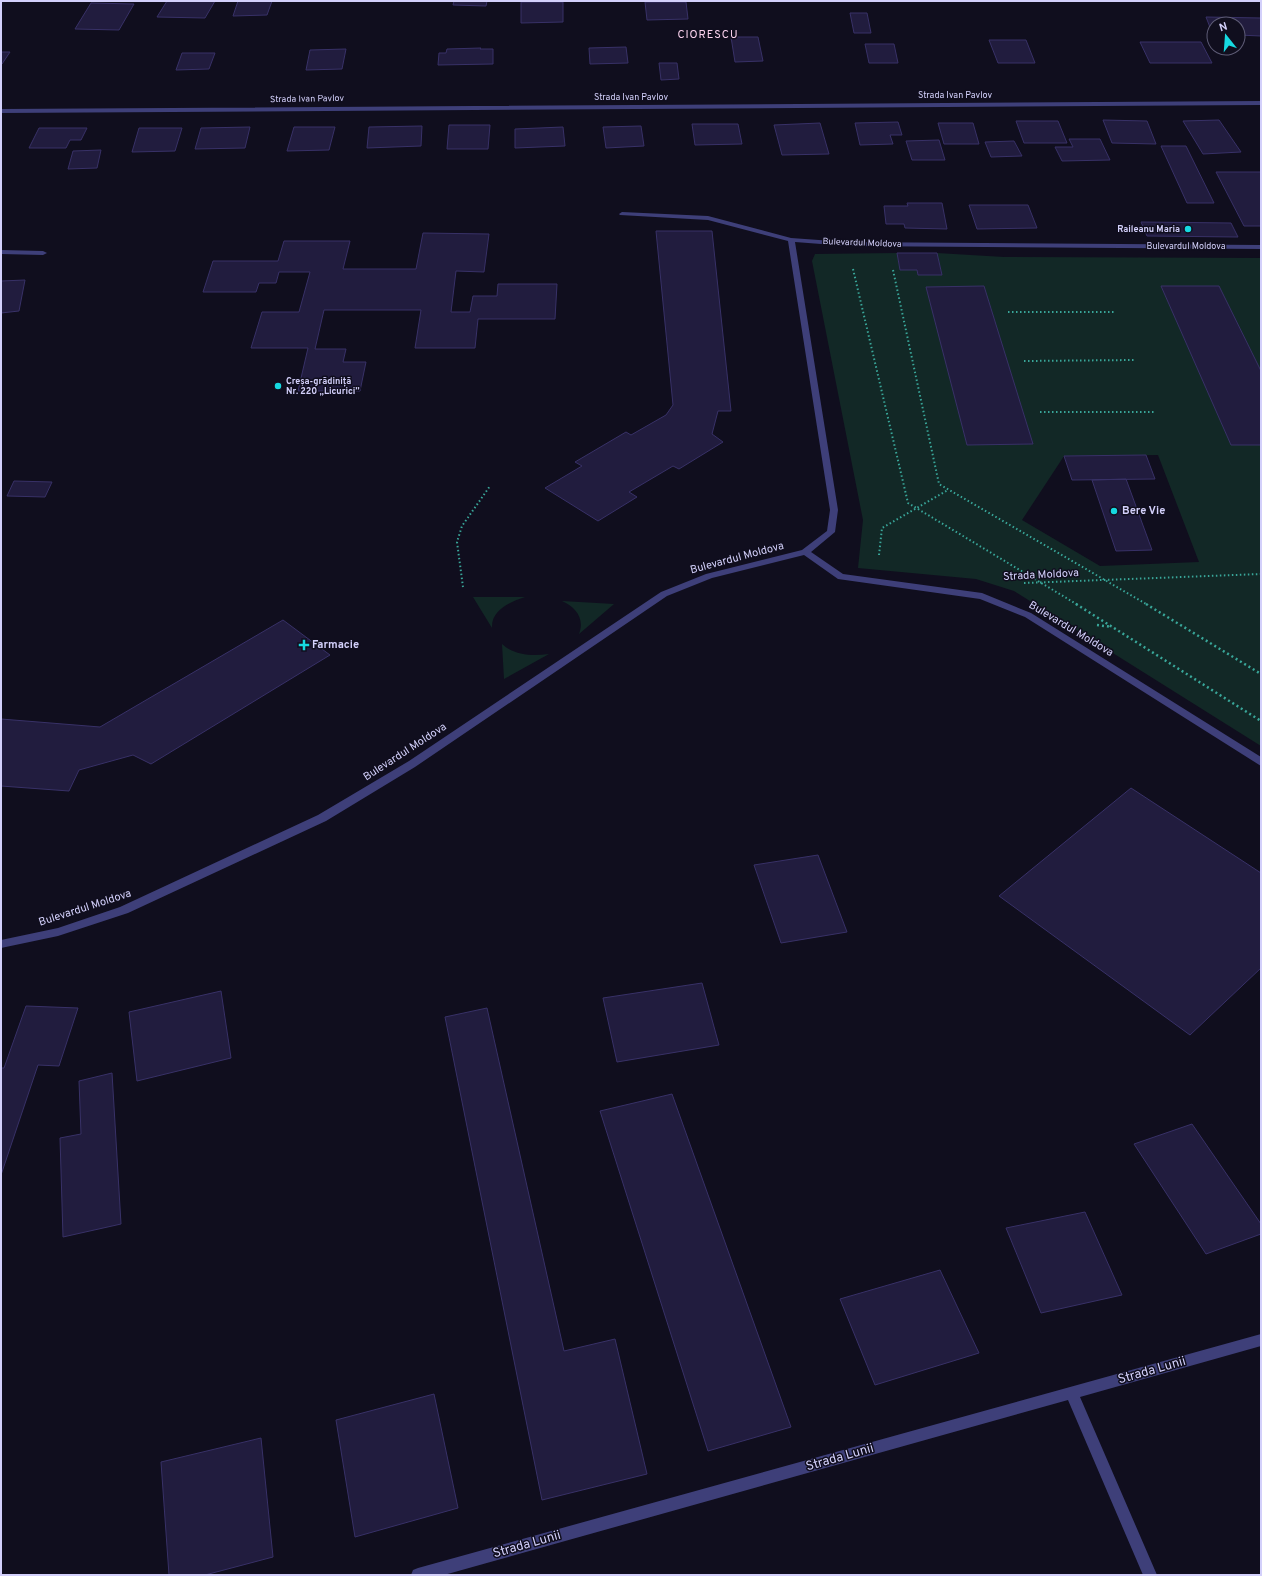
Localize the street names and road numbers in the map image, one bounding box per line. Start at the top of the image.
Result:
street label: Strada Ivan Pavlov [918,90,992,101]
street label: Strada Ivan Pavlov [594,92,668,103]
street label: Strada Ivan Pavlov [270,93,345,105]
street label: Bulevardul Moldova [822,236,902,250]
street label: Bulevardul Moldova [1147,241,1226,252]
street label: Bulevardul Moldova [689,539,786,577]
street label: Strada Moldova [1003,566,1080,584]
street label: Bulevardul Moldova [1026,598,1116,660]
street label: Bulevardul Moldova [361,720,449,784]
street label: Bulevardul Moldova [37,886,133,930]
street label: Strada Lunii [1116,1354,1188,1388]
street label: Strada Lunii [804,1441,876,1475]
street label: Strada Lunii [491,1528,563,1562]

